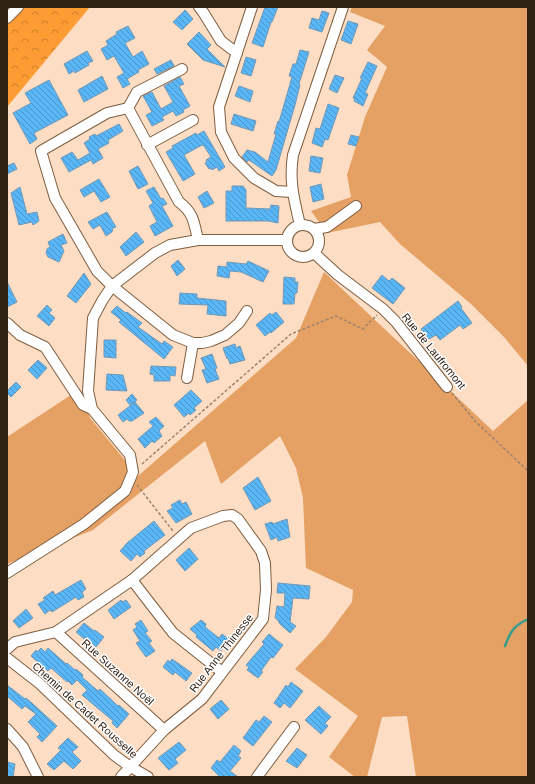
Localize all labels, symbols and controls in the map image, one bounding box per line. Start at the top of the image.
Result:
street label: Rue de Laufromont [400,311,468,391]
street label: Rue Anne Thinesse [187,612,255,694]
street label: Rue Suzanne Noël [80,637,156,707]
street label: Chemin de Cadet Rousselle [30,660,140,760]

